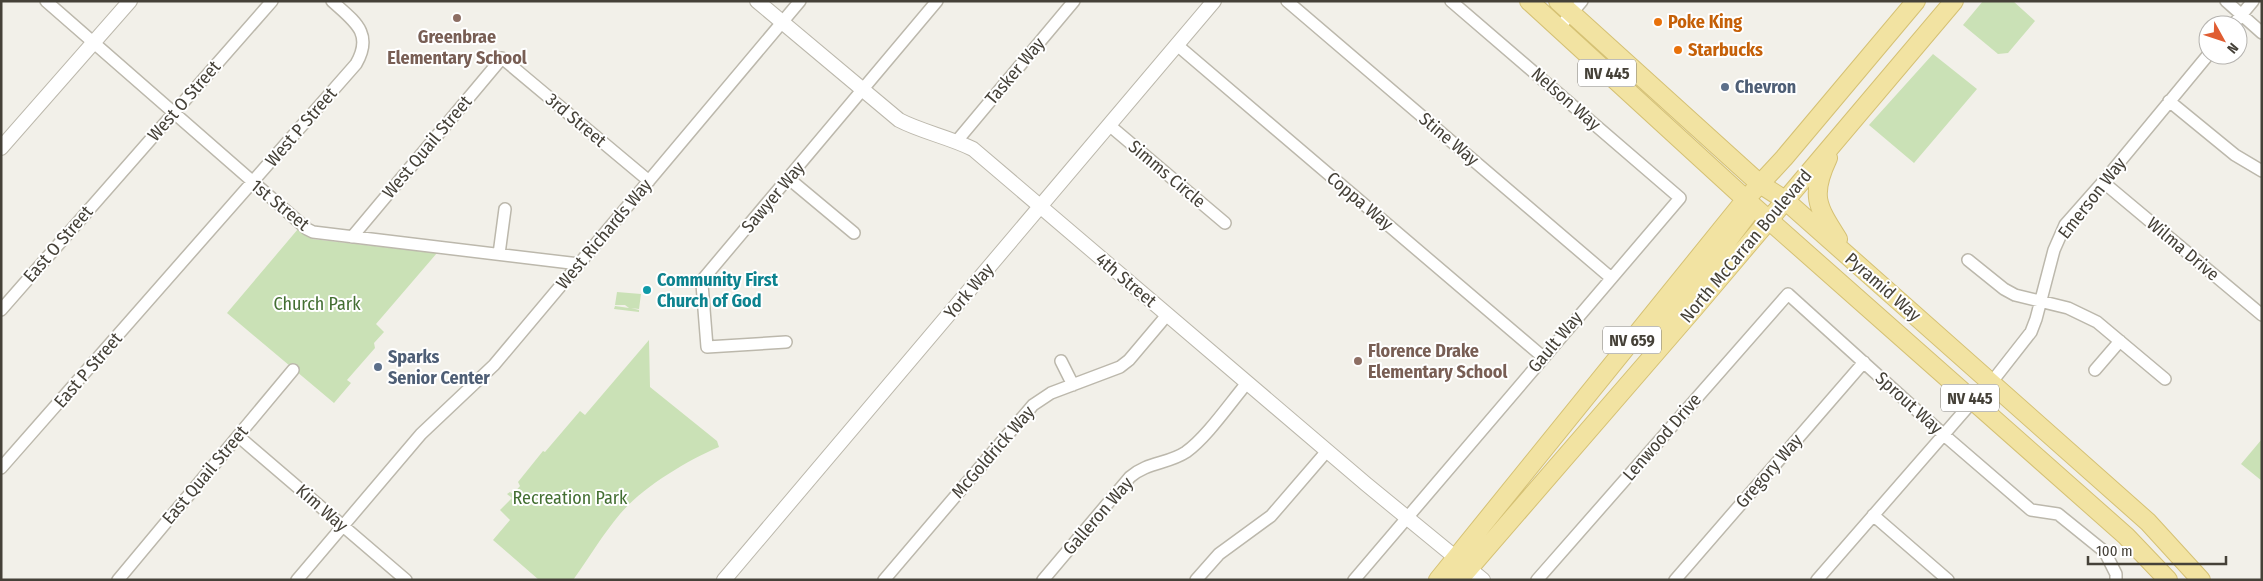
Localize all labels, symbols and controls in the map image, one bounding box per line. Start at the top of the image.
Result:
place label: Poke King [1668,11,1742,33]
marker: Greenbrae Elementary School [451,12,463,24]
north arrow [2198,15,2248,65]
marker: Poke King [1652,16,1664,28]
place label: Greenbrae Elementary School [387,26,527,69]
street label: Tasker Way [981,33,1049,109]
place label: Starbucks [1688,39,1763,61]
text: N [2223,39,2242,57]
marker: Starbucks [1672,44,1684,56]
street label: West O Street [143,56,225,146]
road number: NV 445 [1578,59,1636,86]
street label: Nelson Way [1527,63,1605,135]
place label: Chevron [1735,76,1796,98]
marker: Chevron [1719,81,1731,93]
street label: West P Street [261,83,341,171]
street label: 3rd Street [541,88,611,152]
street label: West Quail Street [378,91,476,203]
street label: Stine Way [1415,108,1483,170]
street label: Simms Circle [1124,135,1210,213]
street label: Emerson Way [2053,153,2131,243]
street label: Sawyer Way [737,157,809,237]
street label: North McCarran Boulevard [1675,165,1817,327]
street label: Coppa Way [1322,167,1398,235]
street label: West Richards Way [551,174,657,294]
street label: 1st Street [246,175,314,235]
street label: East O Street [19,201,97,287]
street label: Wilma Drive [2142,212,2224,286]
street label: 4th Street [1091,248,1161,312]
street label: Pyramid Way [1840,248,1926,326]
street label: York Way [939,259,999,323]
place label: Community First Church of God [657,269,779,312]
marker: Community First Church of God [641,284,653,296]
park label: Church Park [273,293,361,315]
street label: Gault Way [1523,307,1587,377]
road number: NV 659 [1603,326,1661,354]
street label: East P Street [49,328,127,412]
place label: Florence Drake Elementary School [1368,340,1507,383]
place label: Sparks Senior Center [388,346,490,389]
marker: Florence Drake Elementary School [1352,355,1364,367]
marker: Sparks Senior Center [372,361,384,373]
street label: Sprout Way [1871,367,1947,439]
road number: NV 445 [1941,384,1999,412]
street label: Lenwood Drive [1618,389,1706,485]
street label: McGoldrick Way [947,401,1039,503]
street label: East Quail Street [157,421,253,529]
street label: Gregory Way [1731,430,1807,512]
street label: Galleron Way [1058,473,1138,559]
street label: Kim Way [292,479,352,537]
park label: Recreation Park [512,487,628,509]
scale bar [2088,534,2226,566]
text: 100 m [2096,542,2133,560]

